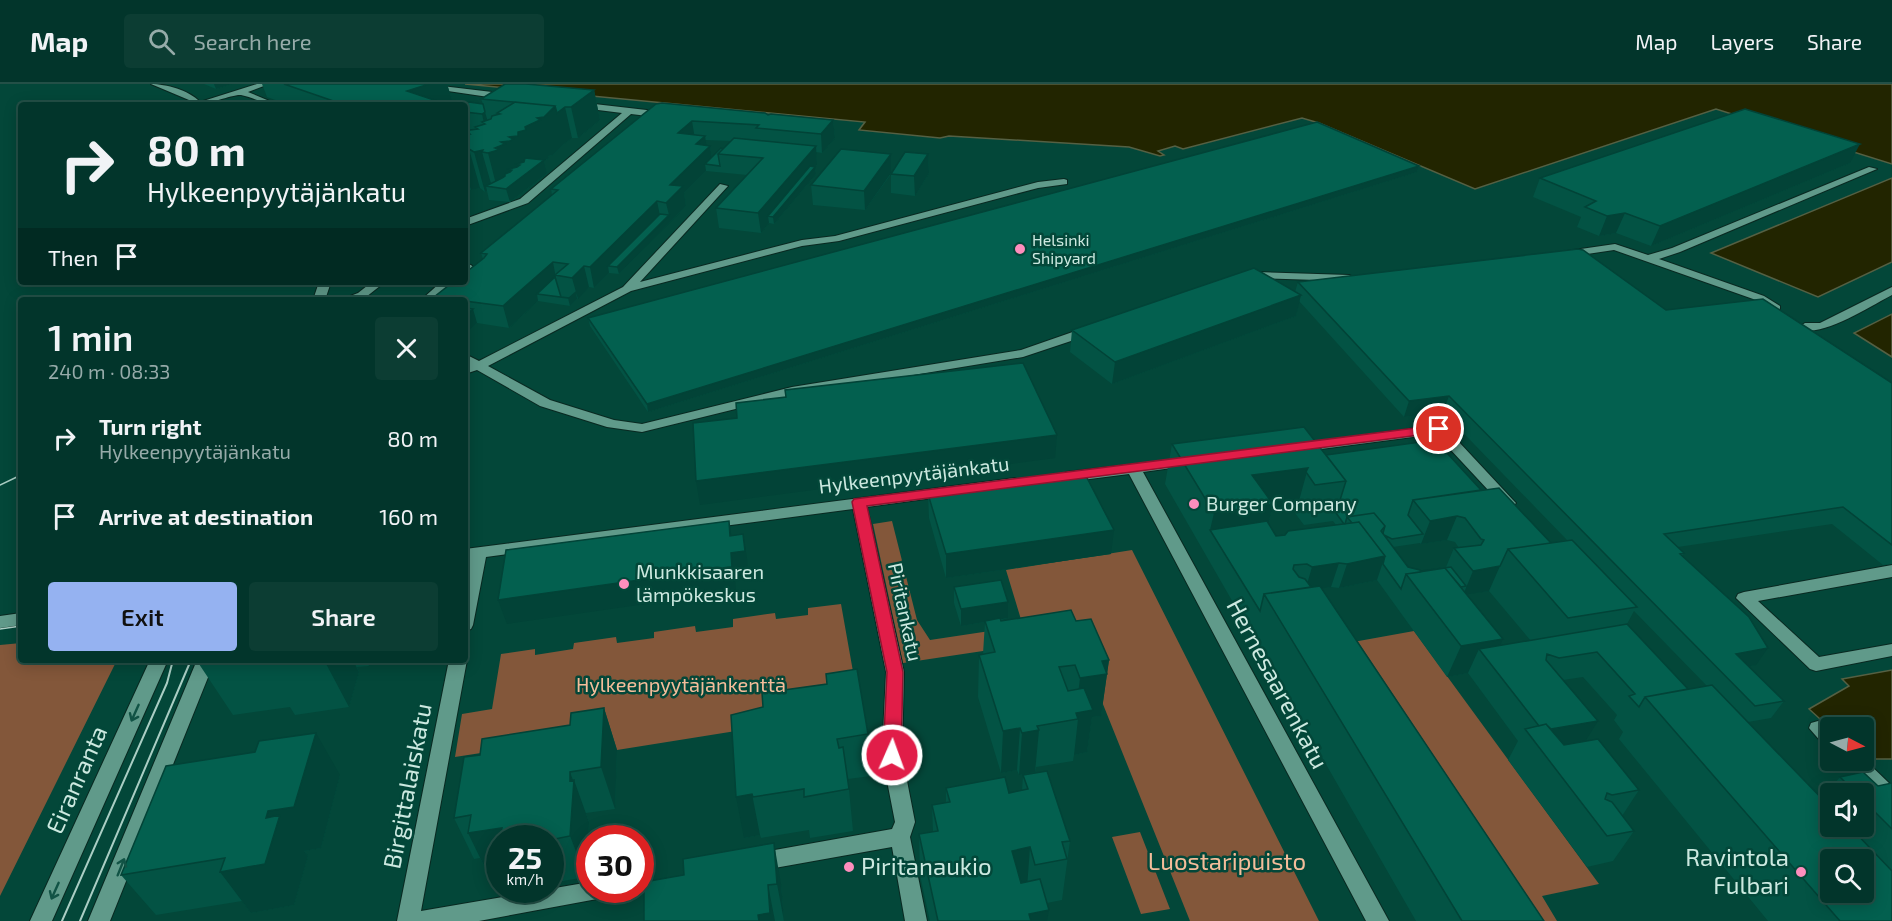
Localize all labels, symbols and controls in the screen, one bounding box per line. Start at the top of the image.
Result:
search box [124,14,544,68]
text: Map [30,24,88,58]
icon: search [145,25,178,58]
text: Search here [193,28,312,54]
text: Map [1635,29,1677,54]
text: Layers [1710,29,1774,54]
text: Share [1807,29,1862,54]
text: 80 m [147,124,246,174]
icon: right [48,126,126,204]
text: Hylkeenpyytäjänkatu [147,175,406,207]
place label: Helsinki Shipyard [1032,230,1096,267]
icon: arrive [110,240,143,273]
marker: Helsinki Shipyard [1013,242,1027,256]
text: Then [48,244,98,270]
text: 1 min [48,315,133,358]
button: close [375,317,438,380]
text: 240 m · 08:33 [48,359,170,383]
pin [1413,403,1464,454]
icon: arrive [1422,412,1455,445]
text: Turn right [99,413,201,439]
icon: right [48,422,81,455]
text: 80 m [387,425,438,451]
text: Hylkeenpyytäjänkatu [99,439,291,463]
street label: Hylkeenpyytäjänkatu [817,450,1011,498]
place label: Burger Company [1206,491,1357,515]
marker: Burger Company [1187,497,1201,511]
icon: arrive [48,500,81,533]
text: Arrive at destination [99,503,313,529]
text: 160 m [379,503,438,529]
place label: Munkkisaaren lämpökeskus [636,559,764,606]
street label: Piritankatu [884,560,928,663]
marker: Munkkisaaren lämpökeskus [617,577,631,591]
button: Exit [48,582,237,651]
button: Share [249,582,438,651]
street label: Hernesaarenkatu [1221,593,1335,773]
park label: Hylkeenpyytäjänkenttä [576,672,786,696]
street label: Birgittalaiskatu [376,701,437,871]
one-way arrow [129,704,140,722]
north arrow [1820,717,1874,771]
map controls [1820,717,1874,903]
street label: Eiranranta [39,721,112,838]
position arrow [860,723,924,787]
button: sound [1820,783,1874,837]
speed limit sign: 30 [576,825,654,903]
text: 25 [508,839,542,875]
place label: Ravintola Fulbari [1685,842,1789,899]
park label: Luostaripuisto [1148,846,1306,875]
button: search [1820,849,1874,903]
place label: Piritanaukio [861,851,992,880]
one-way arrow [116,858,127,877]
marker: Piritanaukio [842,860,856,874]
marker: Ravintola Fulbari [1794,865,1808,879]
text: km/h [506,870,544,888]
one-way arrow [49,881,60,900]

